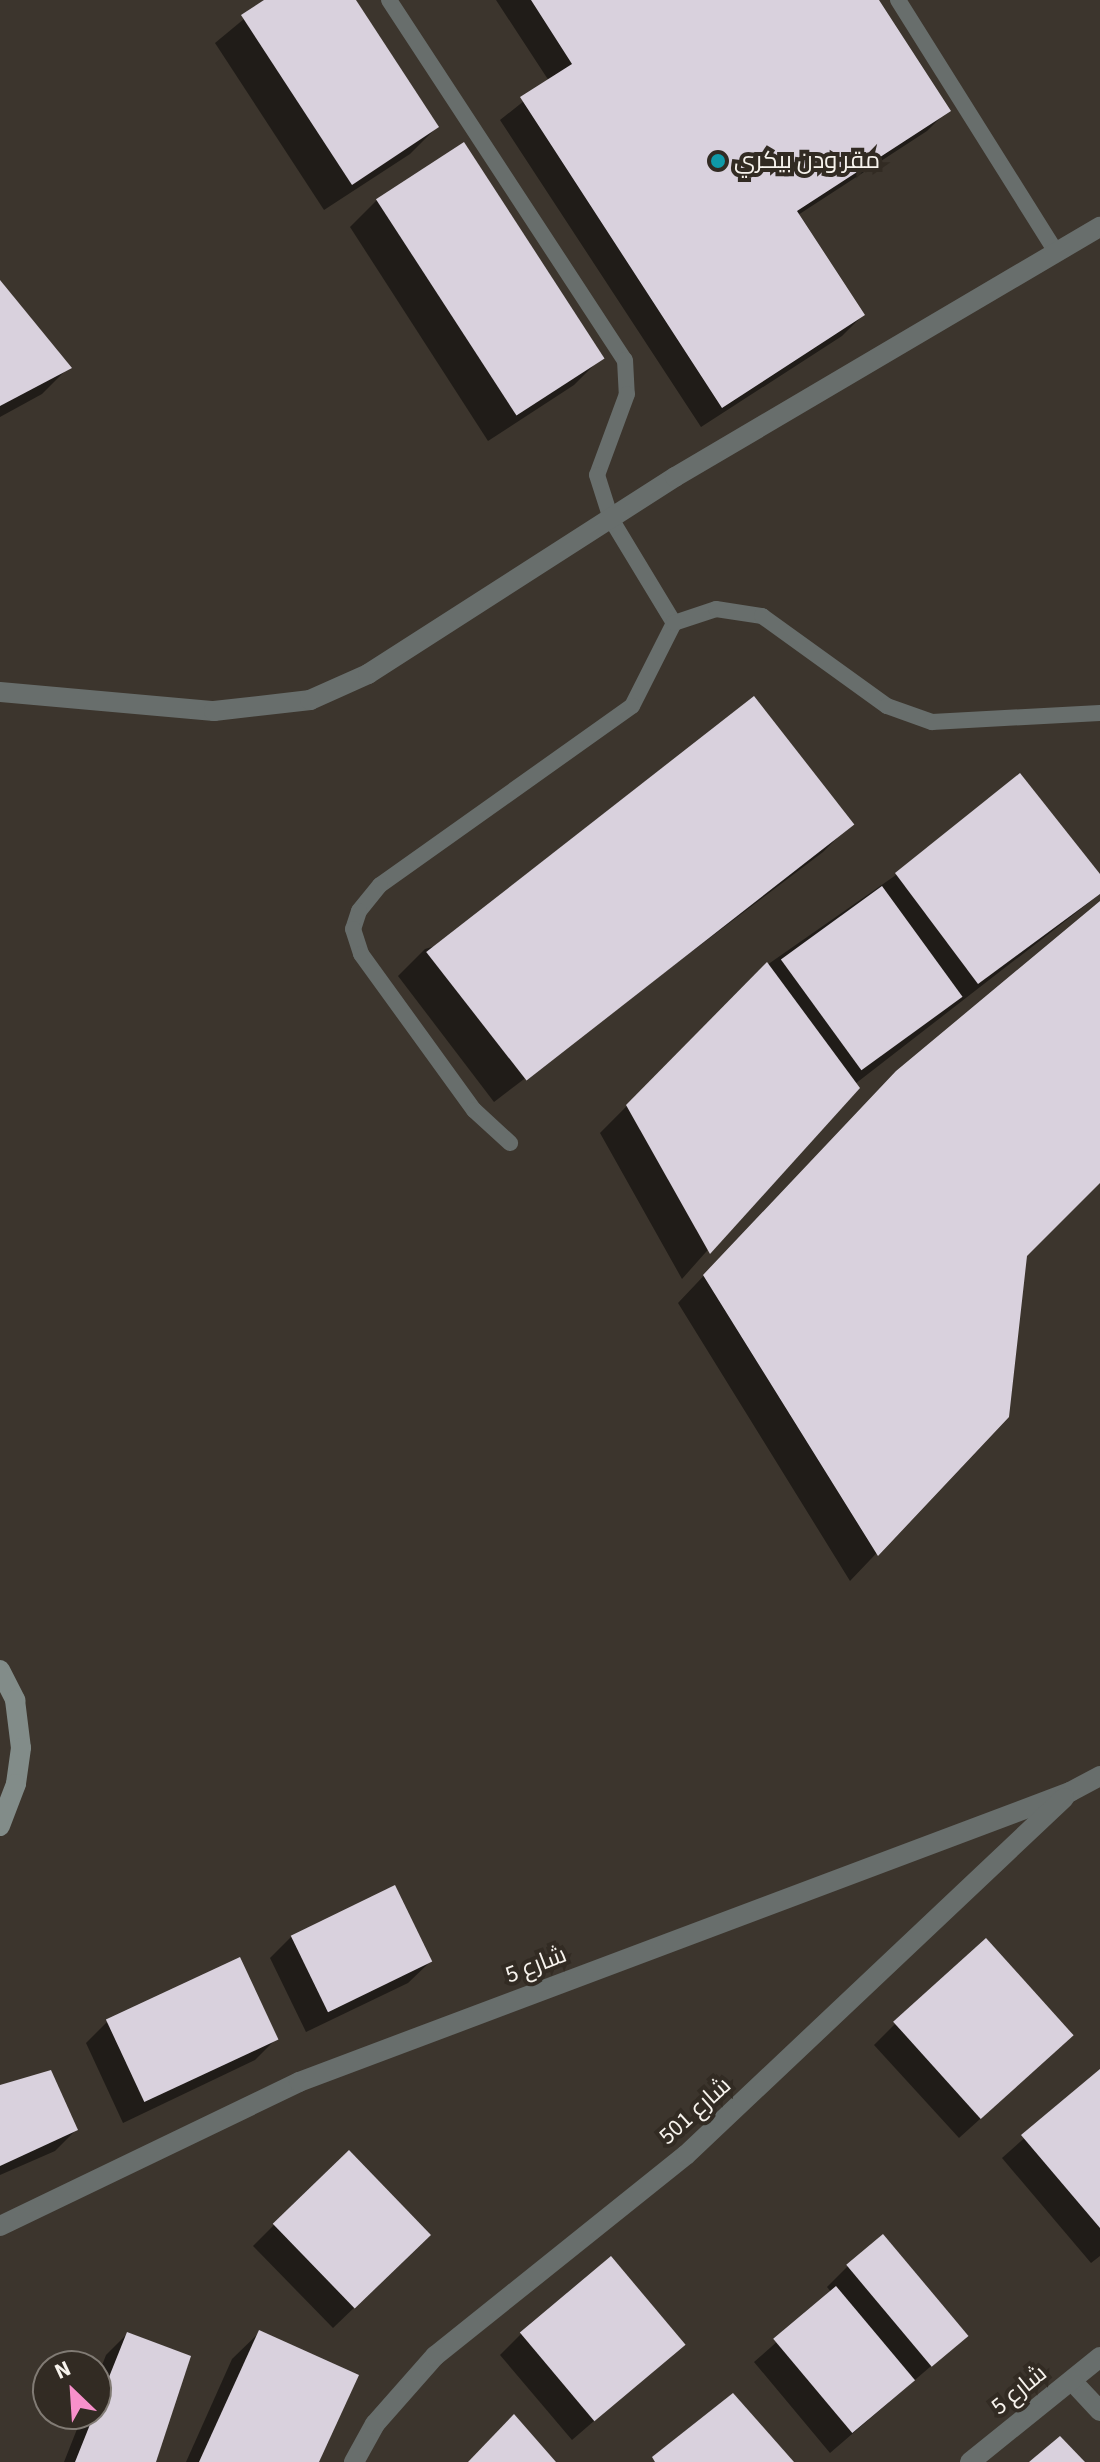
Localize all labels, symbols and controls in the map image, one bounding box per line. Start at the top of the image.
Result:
place label: مقر ودن بيكري [734,147,880,175]
marker: مقر ودن بيكري [709,152,727,170]
street label: شارع 5 [501,1940,571,1990]
street label: شارع 501 [653,2071,737,2151]
north arrow [32,2350,112,2430]
text: N [49,2352,76,2388]
street label: شارع 5 [985,2359,1053,2421]

